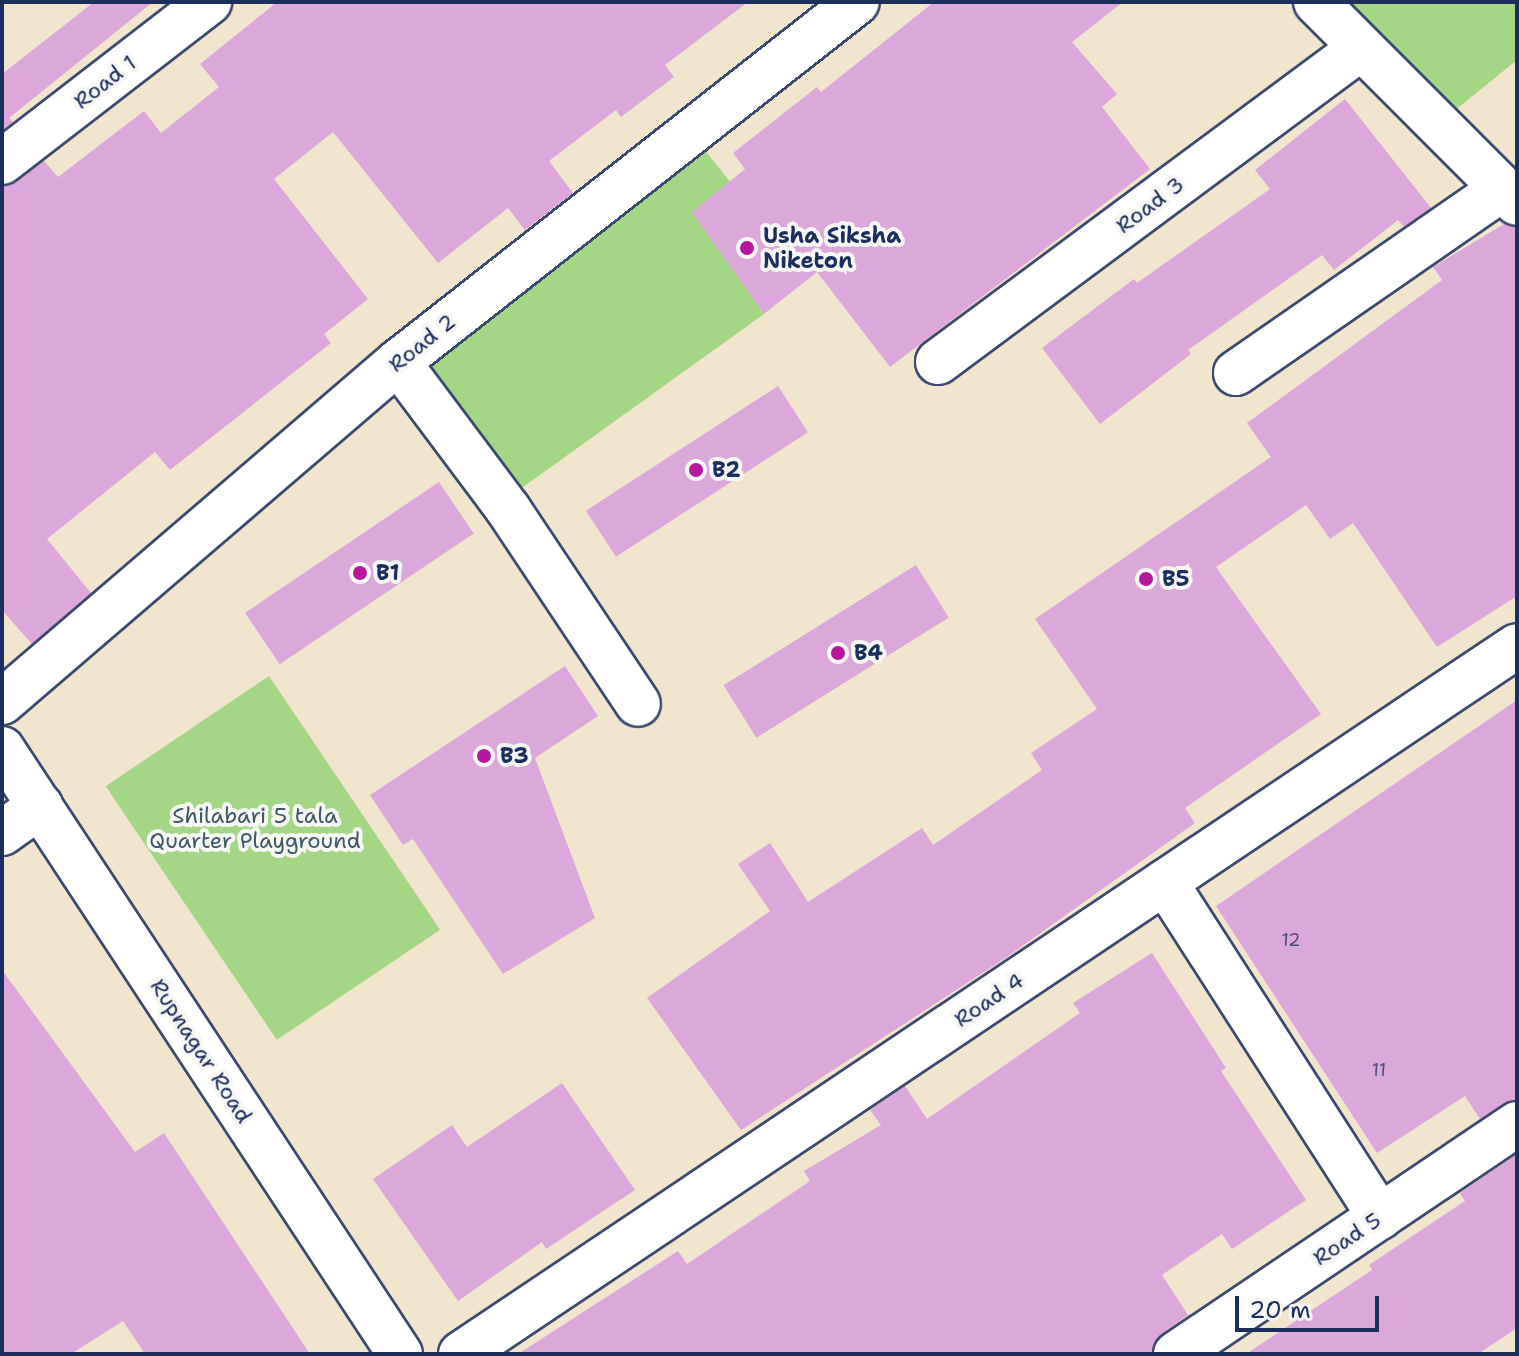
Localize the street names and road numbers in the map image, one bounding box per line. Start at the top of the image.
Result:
street label: Road 1 [69,49,141,115]
street label: Road 3 [1111,171,1189,239]
street label: Road 2 [383,308,461,378]
street label: Road 4 [949,967,1029,1033]
street label: Rupnagar Road [145,974,257,1128]
street label: Road 5 [1308,1207,1386,1271]

